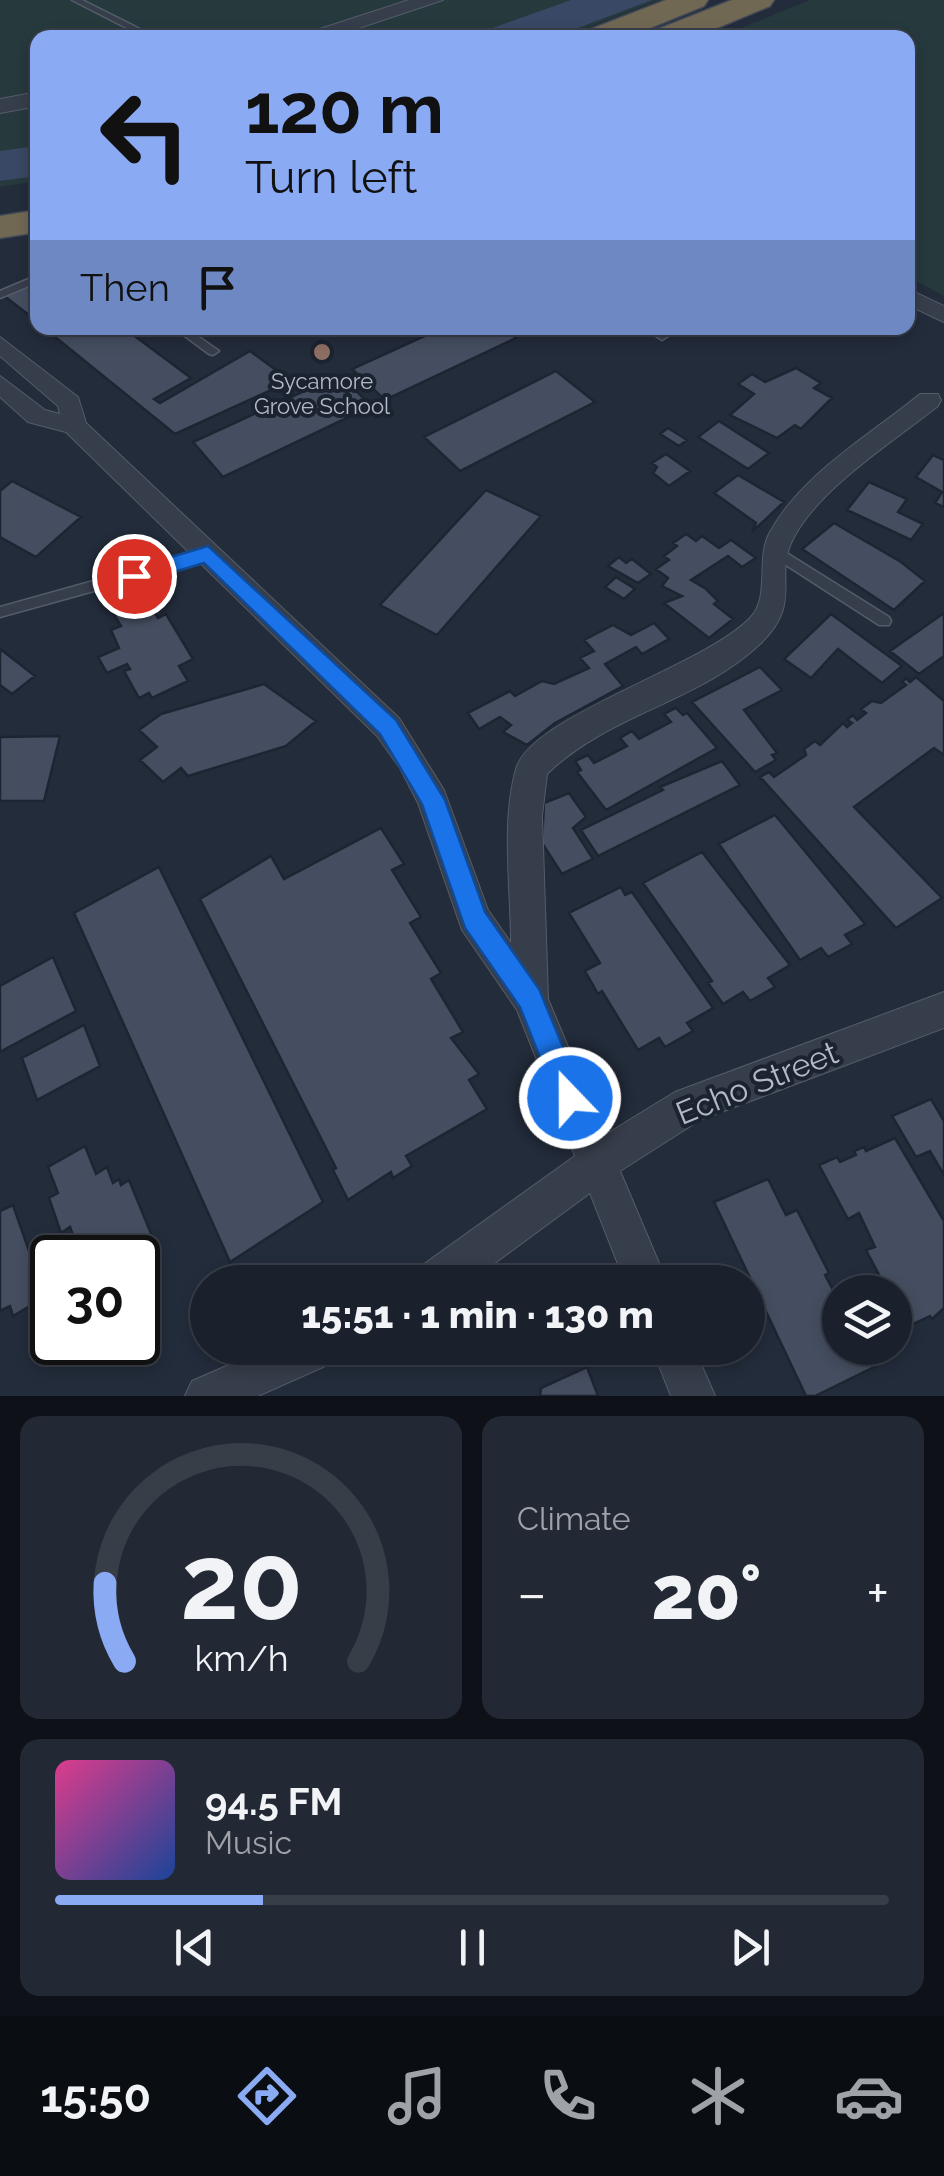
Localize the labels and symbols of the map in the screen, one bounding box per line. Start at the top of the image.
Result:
marker: Sycamore Grove School [311,341,333,363]
place label: Sycamore Grove School [254,368,390,419]
pin [92,534,177,619]
street label: Echo Street [671,1033,843,1132]
position arrow [518,1046,622,1150]
speed limit sign: 30 [30,1235,160,1365]

